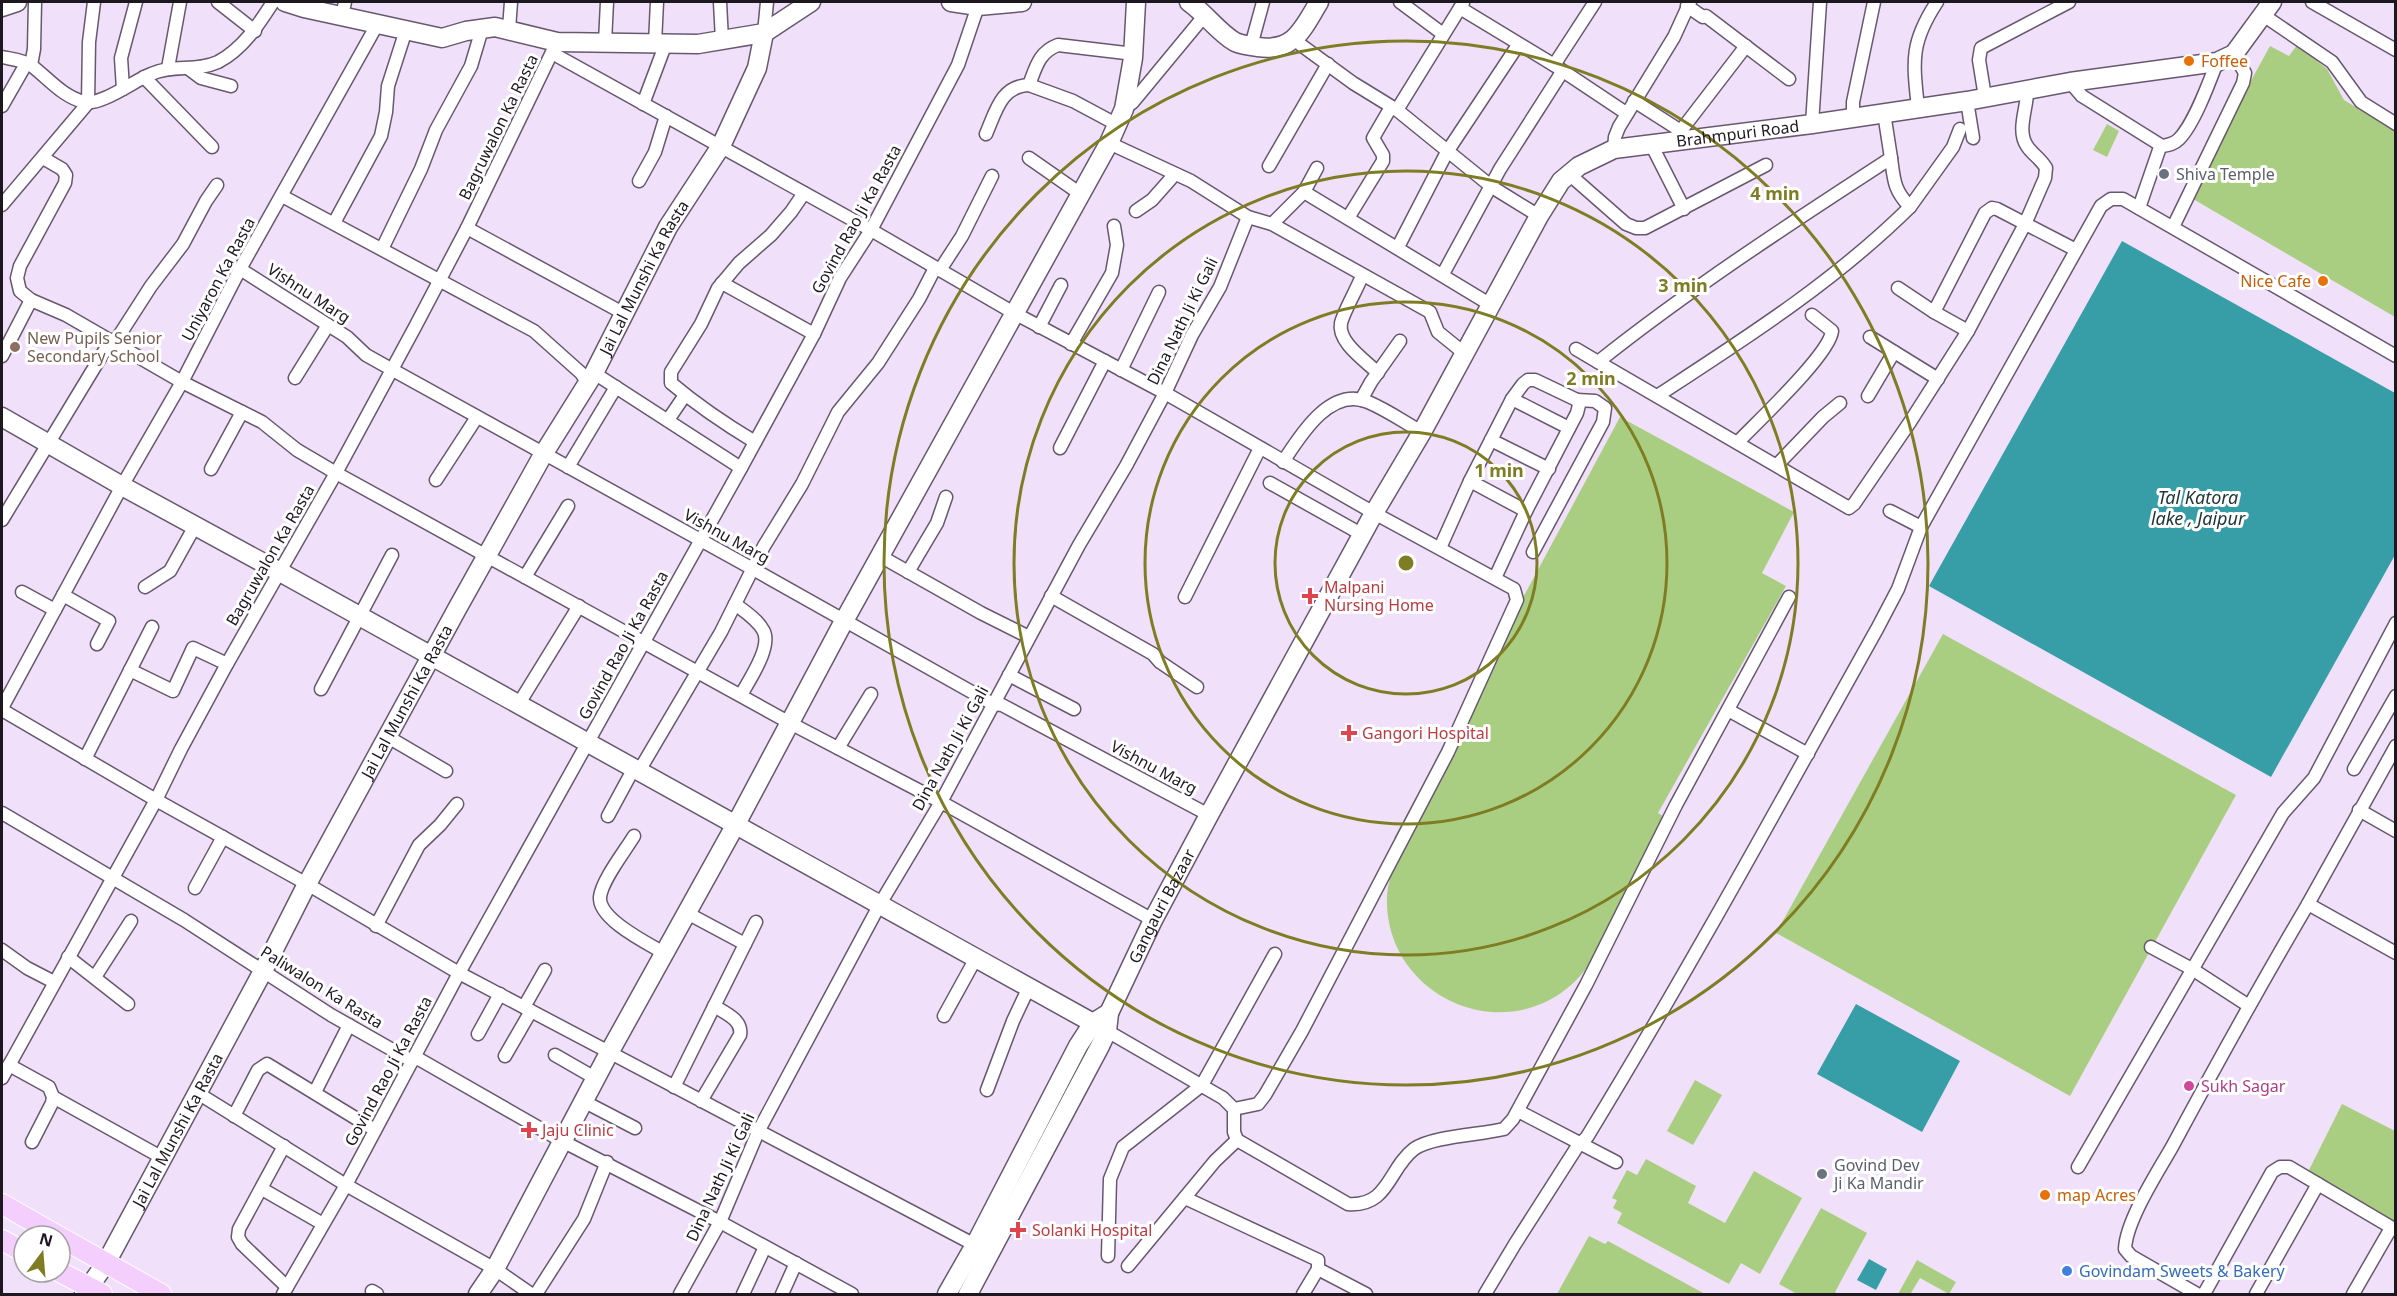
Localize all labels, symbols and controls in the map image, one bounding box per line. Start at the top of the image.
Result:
street label: Bagruwalon Ka Rasta [453,50,543,204]
place label: Foffee [2201,50,2248,72]
marker: Foffee [2182,54,2196,68]
street label: Brahmpuri Road [1675,115,1800,152]
street label: Govind Rao Ji Ka Rasta [806,141,906,297]
place label: Shiva Temple [2176,163,2275,185]
marker: Shiva Temple [2157,167,2171,181]
text: 4 min [1750,181,1800,205]
street label: Jai Lal Munshi Ka Rasta [593,196,694,360]
street label: Uniyaron Ka Rasta [176,213,260,345]
street label: Dina Nath Ji Ki Gali [1142,253,1222,389]
street label: Vishnu Marg [263,258,355,328]
place label: Nice Cafe [2240,270,2311,292]
text: 3 min [1658,273,1708,297]
marker: Nice Cafe [2316,274,2330,288]
place label: New Pupils Senior Secondary School [27,327,163,367]
marker: New Pupils Senior Secondary School [8,340,22,354]
text: 2 min [1566,366,1616,390]
text: 1 min [1474,458,1524,482]
street label: Bagruwalon Ka Rasta [221,480,319,630]
water label: Tal Katora lake , Jaipur [2151,485,2246,530]
street label: Vishnu Marg [680,503,774,569]
centre of rings [1396,553,1416,573]
street label: Govind Rao Ji Ka Rasta [573,567,673,723]
place label: Malpani Nursing Home [1324,576,1434,616]
marker: Malpani Nursing Home [1301,587,1319,605]
street label: Jai Lal Munshi Ka Rasta [355,621,457,784]
street label: Dina Nath Ji Ki Gali [907,682,993,814]
place label: Gangori Hospital [1362,722,1489,744]
marker: Gangori Hospital [1340,724,1358,742]
street label: Vishnu Marg [1107,735,1201,799]
street label: Gangauri Bazaar [1123,845,1200,967]
street label: Paliwalon Ka Rasta [257,940,387,1034]
street label: Govind Rao Ji Ka Rasta [339,992,437,1150]
street label: Jai Lal Munshi Ka Rasta [126,1049,228,1213]
place label: Sukh Sagar [2201,1075,2286,1097]
marker: Sukh Sagar [2182,1079,2196,1093]
street label: Dina Nath Ji Ki Gali [681,1109,759,1245]
place label: Jaju Clinic [540,1119,614,1141]
marker: Jaju Clinic [520,1121,538,1139]
place label: Govind Dev Ji Ka Mandir [1832,1154,1924,1194]
marker: Govind Dev Ji Ka Mandir [1815,1167,1829,1181]
place label: map Acres [2057,1184,2136,1206]
marker: map Acres [2038,1188,2052,1202]
place label: Solanki Hospital [1032,1219,1152,1241]
marker: Solanki Hospital [1009,1221,1027,1239]
north arrow [12,1224,72,1284]
text: N [37,1227,55,1252]
place label: Govindam Sweets & Bakery [2079,1260,2286,1282]
marker: Govindam Sweets & Bakery [2060,1264,2074,1278]

